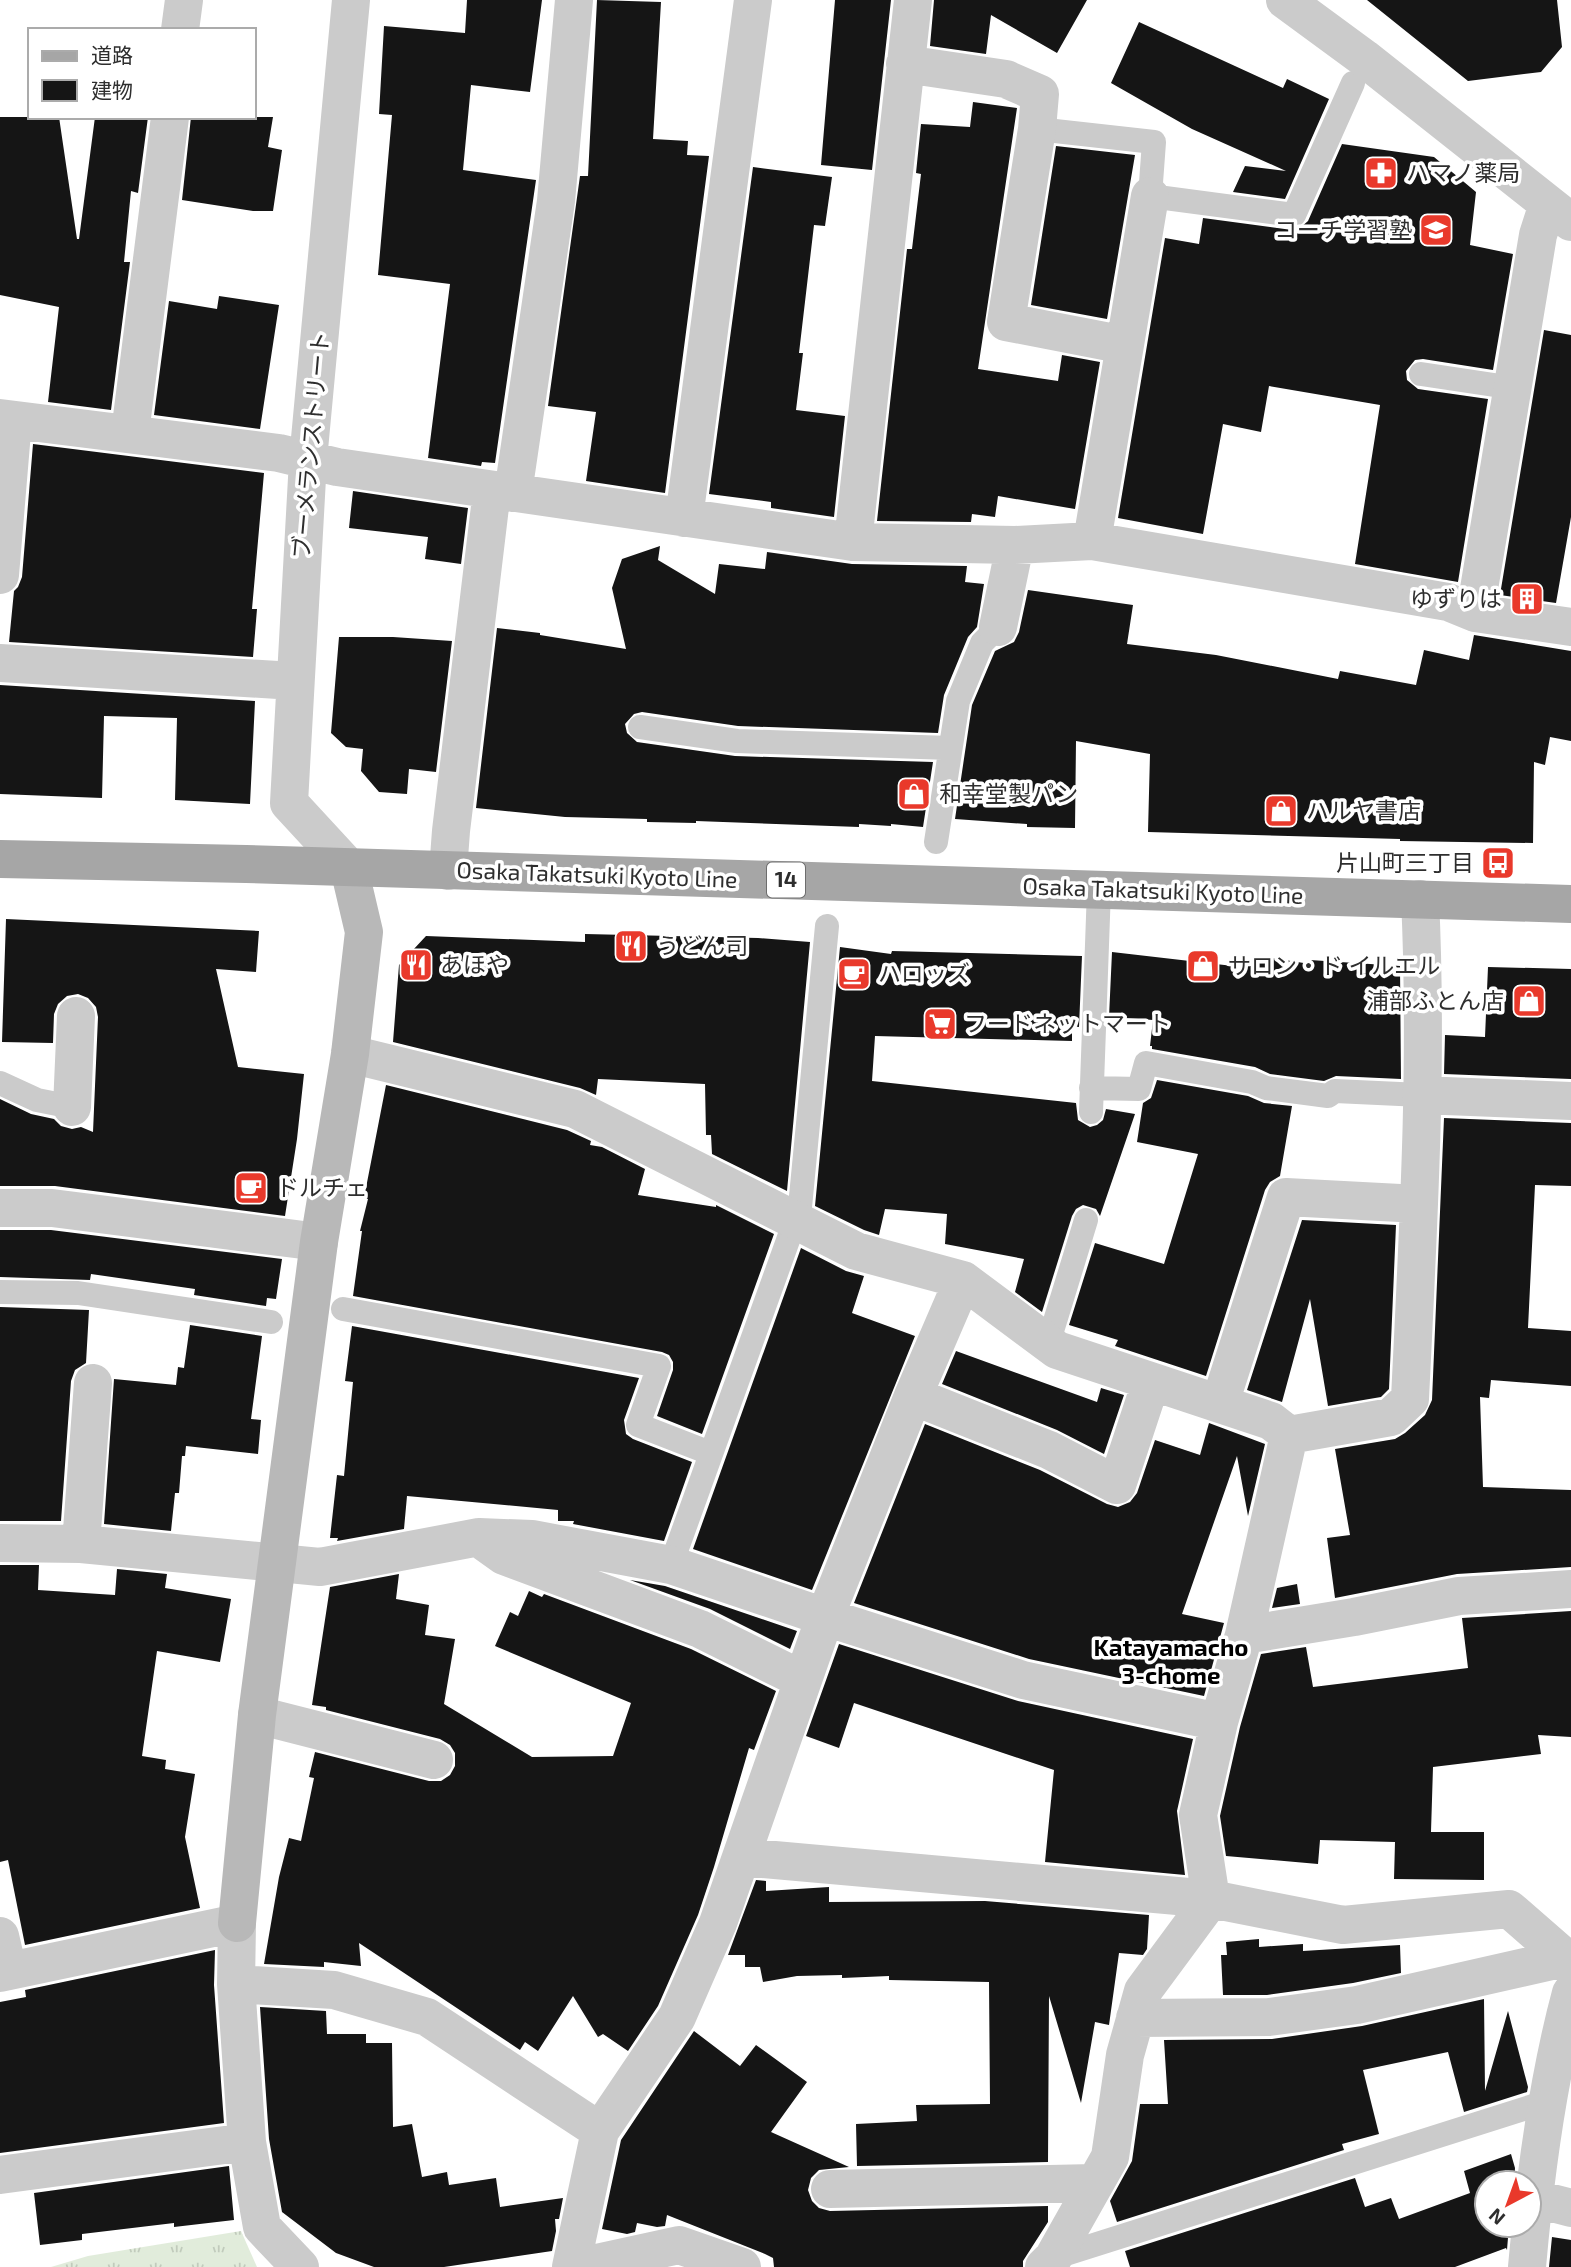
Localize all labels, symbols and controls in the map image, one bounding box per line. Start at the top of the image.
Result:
legend [28,28,256,119]
text: 道路 [91,42,133,67]
text: 建物 [91,77,133,102]
pharmacy icon: ハマノ薬局 [1362,154,1400,192]
place label: ハマノ薬局 [1406,158,1520,186]
school or university icon: コーチ学習塾 [1417,211,1455,249]
place label: コーチ学習塾 [1274,215,1412,243]
street label: ブーメランストリート [286,330,334,560]
building icon: ゆずりは [1508,580,1546,618]
place label: ゆずりは [1410,584,1502,612]
shop icon: 和幸堂製パン [895,775,933,813]
place label: 和幸堂製パン [939,779,1078,807]
shop icon: ハルヤ書店 [1262,792,1300,830]
place label: ハルヤ書店 [1306,796,1421,824]
bus stop icon: 片山町三丁目 [1479,844,1517,882]
place label: 片山町三丁目 [1336,848,1474,876]
street label: Osaka Takatsuki Kyoto Line [456,855,738,893]
road number: 14 [767,862,805,898]
street label: Osaka Takatsuki Kyoto Line [1022,871,1304,909]
restaurant icon: うどん司 [612,927,650,965]
place label: うどん司 [656,931,748,959]
restaurant icon: あほや [397,946,435,984]
shop icon: サロン・ド イルエル [1184,947,1222,985]
place label: あほや [440,950,509,978]
place label: サロン・ド イルエル [1228,951,1440,979]
cafe icon: ハロッズ [835,955,873,993]
place label: ハロッズ [878,959,970,987]
shop icon: 浦部ふとん店 [1510,982,1548,1020]
place label: 浦部ふとん店 [1366,986,1504,1014]
supermarket icon: フードネットマート [921,1005,959,1043]
place label: フードネットマート [964,1009,1171,1037]
cafe icon: ドルチェ [232,1169,270,1207]
place label: ドルチェ [276,1173,368,1201]
district label: Katayamacho 3-chome [1093,1632,1249,1689]
north arrow [1473,2169,1543,2239]
text: N [1484,2204,1509,2230]

